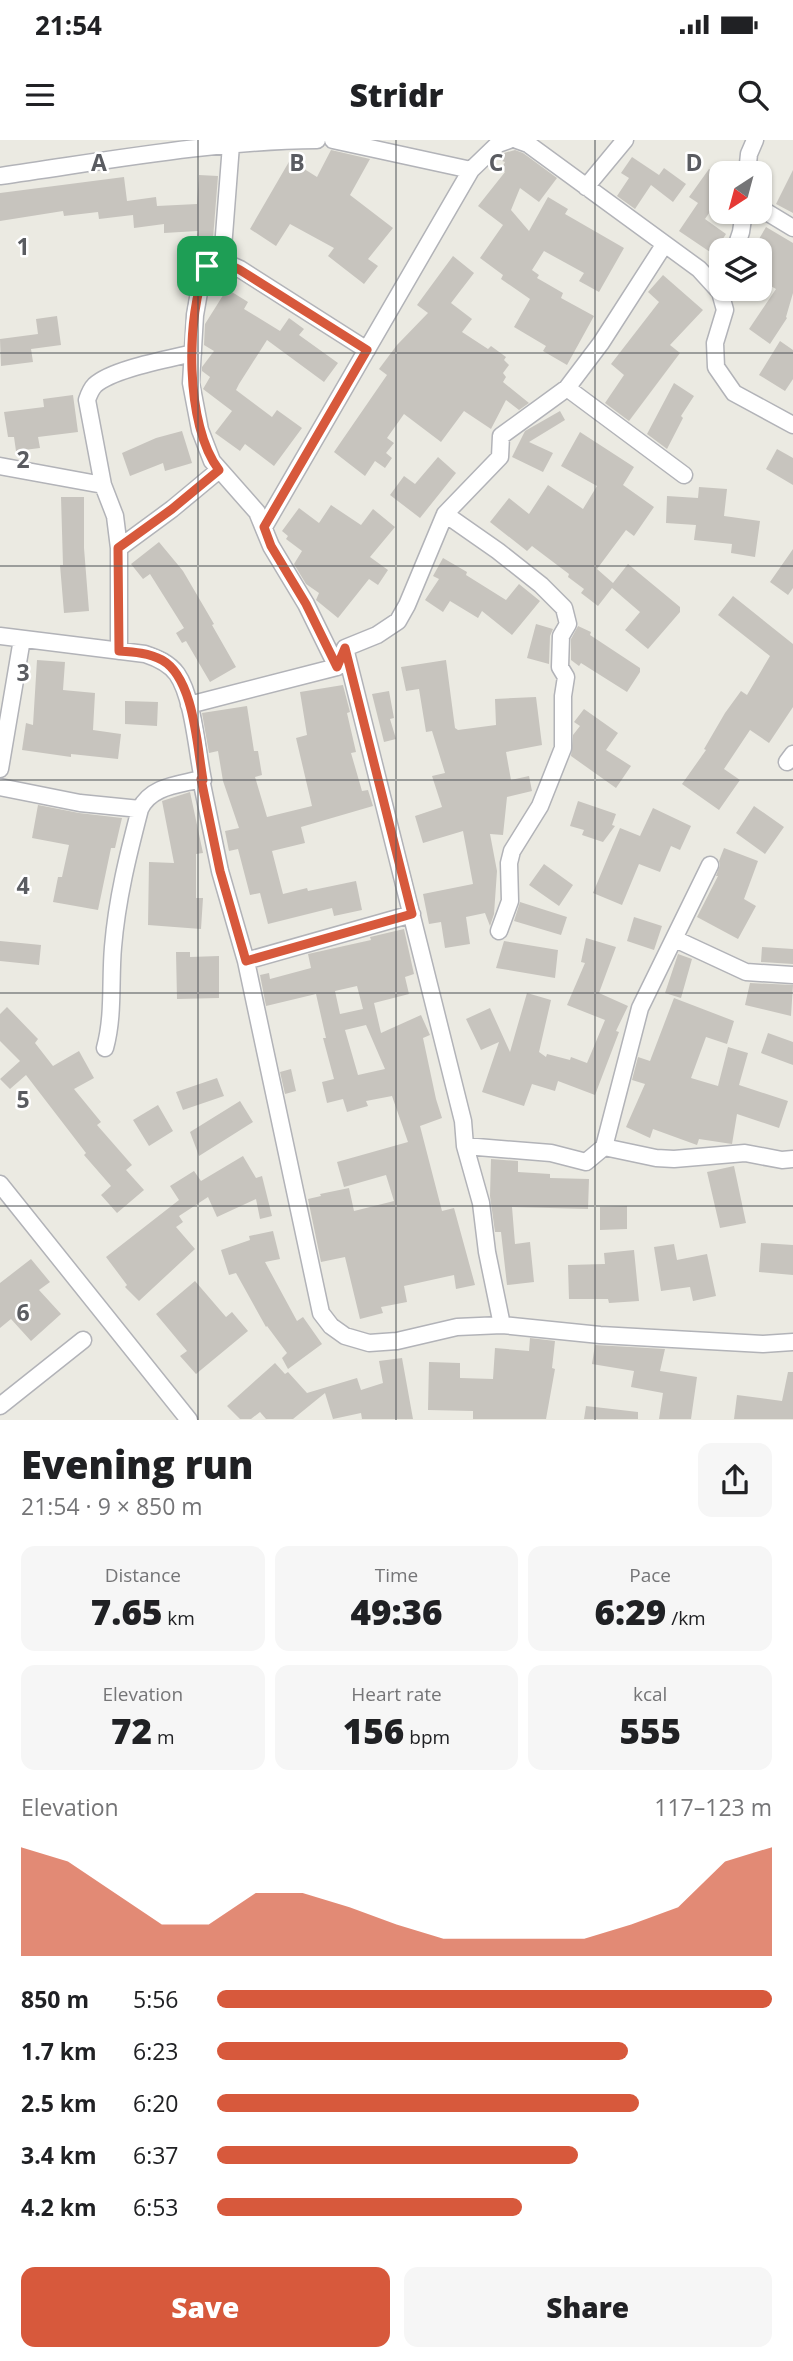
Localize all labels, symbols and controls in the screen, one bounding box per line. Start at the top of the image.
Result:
text: 21:54 [35,7,102,43]
text: Stridr [349,73,444,116]
icon: menu [21,76,59,114]
icon: search [734,76,772,114]
text: A [91,146,107,178]
text: B [289,146,305,178]
text: C [489,146,503,178]
text: D [685,146,703,178]
north arrow [709,161,772,224]
map controls [709,161,772,301]
text: 1 [16,230,30,262]
pin [177,236,237,296]
button: layers [709,238,772,301]
icon: arrive [188,247,226,285]
text: 2 [16,443,30,475]
text: 3 [16,656,30,688]
text: 4 [16,869,30,901]
text: 5 [16,1083,30,1115]
text: 6 [16,1296,30,1328]
text: Evening run [21,1438,253,1490]
button: share [698,1443,772,1517]
text: 21:54 · 9 × 850 m [21,1490,203,1522]
text: Distance [105,1562,181,1588]
text: Time [375,1562,418,1588]
text: Pace [629,1562,671,1588]
text: 7.65 [91,1588,162,1635]
text: 49:36 [350,1588,443,1635]
text: 6:29 [595,1588,666,1635]
text: km [162,1605,195,1631]
text: /km [666,1605,706,1631]
text: Elevation [102,1681,183,1707]
text: Heart rate [351,1681,442,1707]
text: kcal [633,1681,667,1707]
text: 72 [111,1707,152,1754]
text: 156 [343,1707,404,1754]
text: 555 [619,1707,681,1754]
text: m [152,1724,175,1750]
text: bpm [404,1724,450,1750]
text: Elevation [21,1791,119,1823]
text: 117–123 m [654,1791,772,1823]
text: 850 m [21,1983,89,2015]
text: 5:56 [133,1983,179,2015]
text: 1.7 km [21,2035,97,2067]
text: 6:23 [133,2035,179,2067]
text: 2.5 km [21,2087,97,2119]
text: 6:20 [133,2087,179,2119]
text: 3.4 km [21,2139,97,2171]
text: 6:37 [133,2139,179,2171]
text: 4.2 km [21,2191,97,2223]
text: 6:53 [133,2191,179,2223]
button: Save [21,2267,390,2347]
button: Share [404,2267,772,2347]

